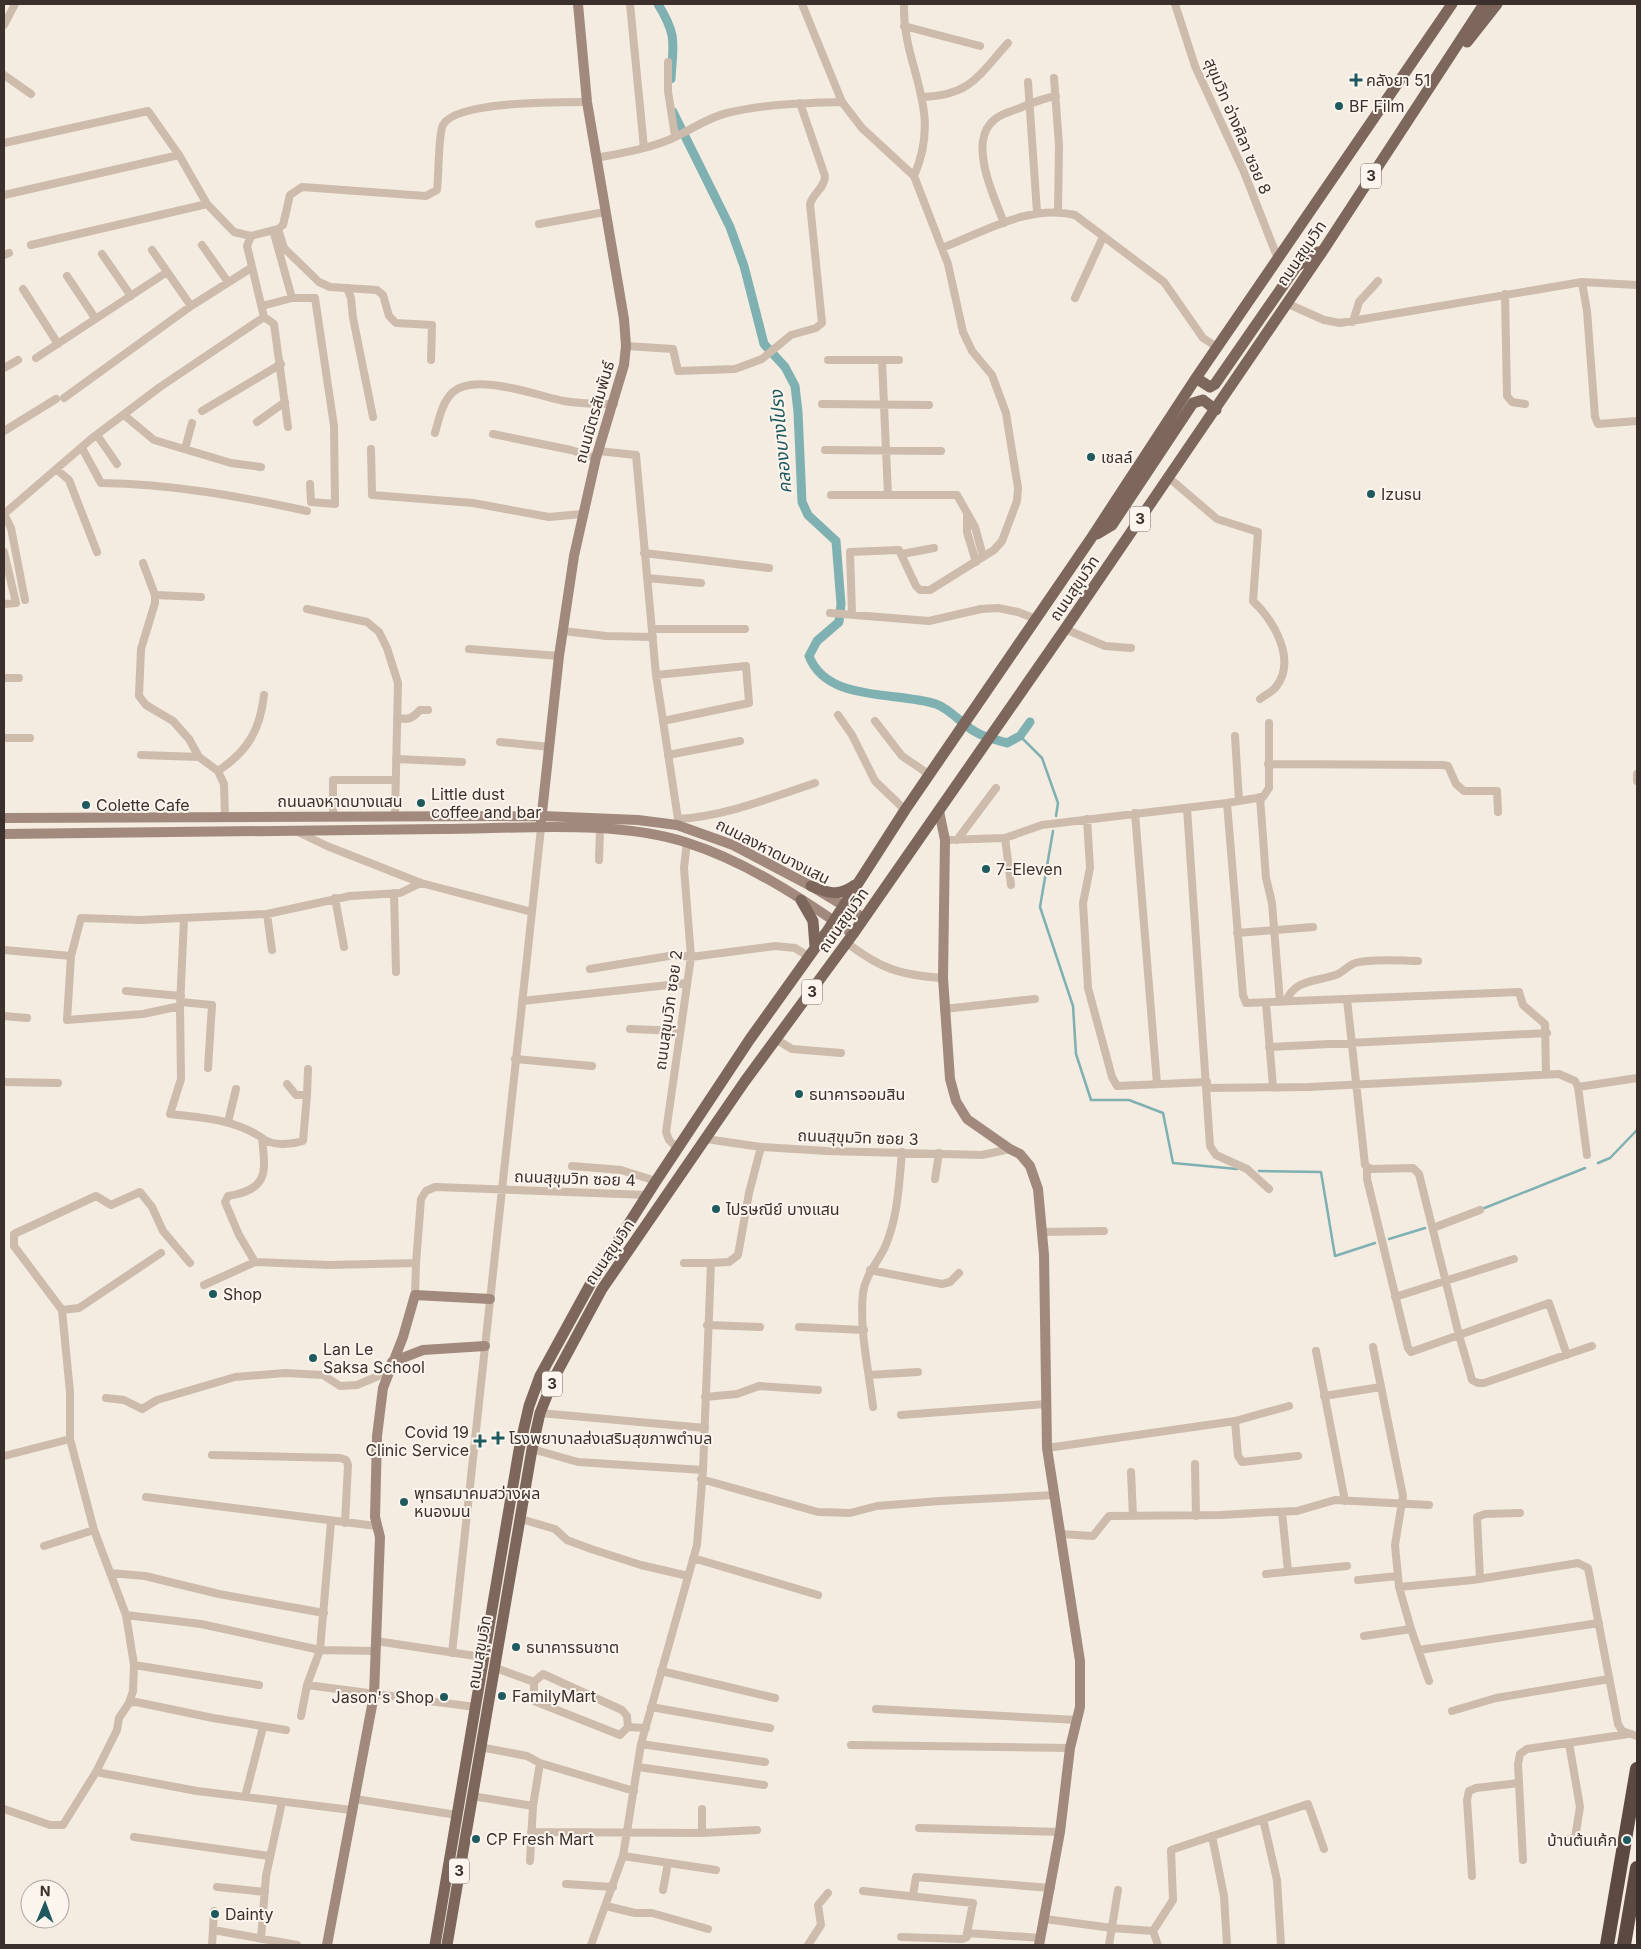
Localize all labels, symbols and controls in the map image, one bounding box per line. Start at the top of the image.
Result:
street label: สุขุมวิท อ่างศิลา ซอย 8 [1200,55,1276,197]
place label: คลังยา 51 [1366,70,1430,90]
marker: คลังยา 51 [1350,74,1362,86]
place label: BF Film [1349,96,1405,116]
marker: BF Film [1333,100,1345,112]
road number: 3 [1361,164,1381,188]
street label: ถนนสุขุมวิท [1272,216,1330,290]
street label: ถนนมิตรสัมพันธ์ [570,358,618,466]
water label: คลองบางโปรง [765,388,795,495]
place label: เชลล์ [1101,447,1133,467]
marker: เชลล์ [1085,451,1097,463]
place label: Izusu [1381,484,1422,504]
marker: Izusu [1365,488,1377,500]
road number: 3 [1130,506,1150,532]
street label: ถนนสุขุมวิท [1045,551,1103,625]
place label: Little dust coffee and bar [431,784,541,822]
street label: ถนนลงหาดบางแสน [277,791,403,811]
place label: Colette Cafe [96,795,190,815]
marker: Little dust coffee and bar [415,797,427,809]
marker: Colette Cafe [80,799,92,811]
street label: ถนนลงหาดบางแสน [713,814,833,888]
place label: 7-Eleven [996,859,1062,879]
marker: 7-Eleven [980,863,992,875]
street label: ถนนสุขุมวิท [813,884,873,956]
street label: ถนนสุขุมวิท ซอย 2 [650,949,686,1071]
road number: 3 [802,980,822,1004]
place label: ธนาคารออมสิน [809,1084,905,1104]
marker: ธนาคารออมสิน [793,1088,805,1100]
street label: ถนนสุขุมวิท ซอย 3 [797,1125,919,1149]
street label: ถนนสุขุมวิท ซอย 4 [514,1166,636,1190]
place label: ไปรษณีย์ บางแสน [725,1199,840,1219]
marker: ไปรษณีย์ บางแสน [710,1203,722,1215]
street label: ถนนสุขุมวิท [580,1215,638,1289]
place label: Shop [223,1284,262,1304]
marker: Shop [207,1288,219,1300]
place label: Lan Le Saksa School [323,1339,425,1377]
marker: Lan Le Saksa School [307,1352,319,1364]
road number: 3 [542,1372,562,1396]
place label: Covid 19 Clinic Service [365,1422,469,1460]
place label: โรงพยาบาลส่งเสริมสุขภาพตำบล [509,1428,712,1448]
marker: โรงพยาบาลส่งเสริมสุขภาพตำบล [491,1431,505,1445]
marker: Covid 19 Clinic Service [473,1434,487,1448]
place label: พุทธสมาคมสว่างผล หนองมน [414,1483,540,1521]
marker: พุทธสมาคมสว่างผล หนองมน [398,1496,410,1508]
street label: ถนนสุขุมวิท [463,1614,495,1690]
place label: ธนาคารธนชาต [526,1637,619,1657]
marker: ธนาคารธนชาต [510,1641,522,1653]
place label: FamilyMart [512,1686,596,1706]
place label: Jason's Shop [332,1687,434,1707]
marker: FamilyMart [496,1690,508,1702]
marker: Jason's Shop [438,1691,450,1703]
place label: CP Fresh Mart [486,1829,594,1849]
place label: บ้านต้นเค้ก [1547,1830,1617,1850]
marker: CP Fresh Mart [470,1833,482,1845]
marker: บ้านต้นเค้ก [1621,1834,1633,1846]
road number: 3 [449,1858,469,1884]
north arrow [20,1879,70,1929]
text: N [40,1882,51,1899]
place label: Dainty [225,1904,273,1924]
marker: Dainty [209,1908,221,1920]

